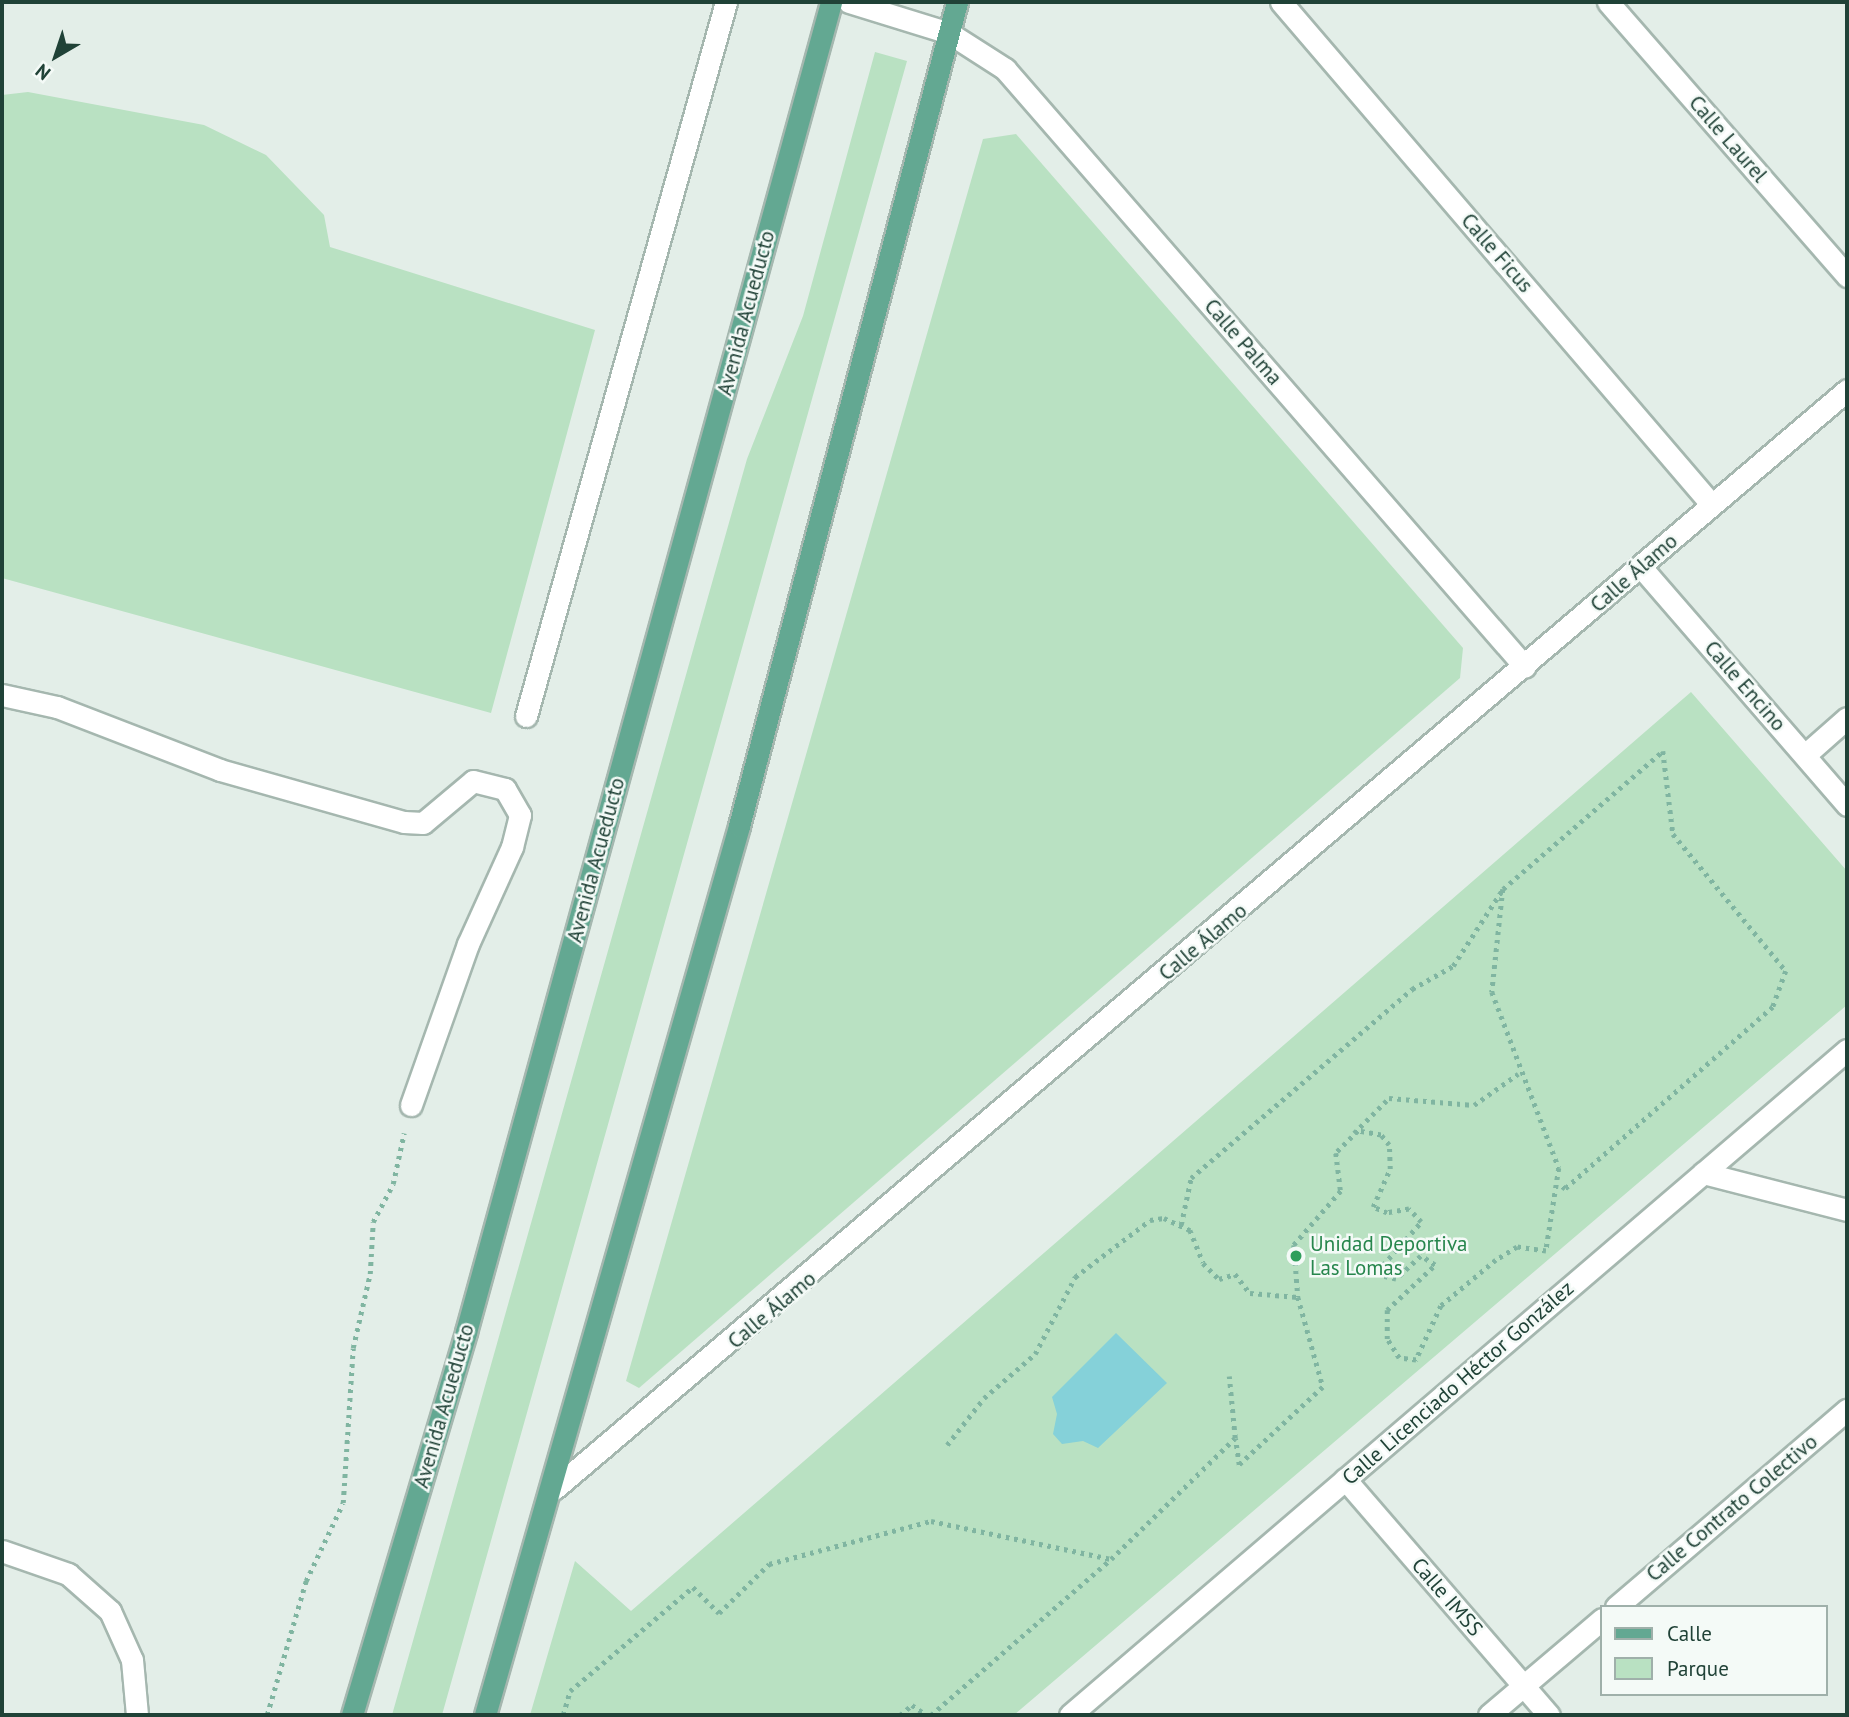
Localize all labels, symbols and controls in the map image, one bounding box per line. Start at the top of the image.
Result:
north arrow [21,21,91,91]
text: N [30,59,55,86]
street label: Calle Laurel [1683,90,1773,188]
street label: Calle Ficus [1456,208,1538,298]
street label: Avenida Acueducto [712,228,780,398]
street label: Calle Palma [1199,294,1287,390]
street label: Calle Álamo [1585,528,1683,618]
street label: Calle Encino [1699,636,1791,736]
street label: Avenida Acueducto [562,775,630,945]
street label: Calle Álamo [1154,898,1252,986]
place label: Unidad Deportiva Las Lomas [1310,1231,1467,1281]
marker: Unidad Deportiva Las Lomas [1288,1248,1304,1264]
street label: Calle Álamo [723,1266,821,1354]
street label: Calle Licenciado Héctor González [1337,1276,1579,1490]
street label: Avenida Acueducto [408,1321,480,1491]
street label: Calle Contrato Colectivo [1641,1429,1823,1587]
street label: Calle IMSS [1406,1553,1488,1641]
legend [1601,1605,1828,1696]
text: Calle [1667,1620,1712,1647]
text: Parque [1667,1655,1729,1682]

